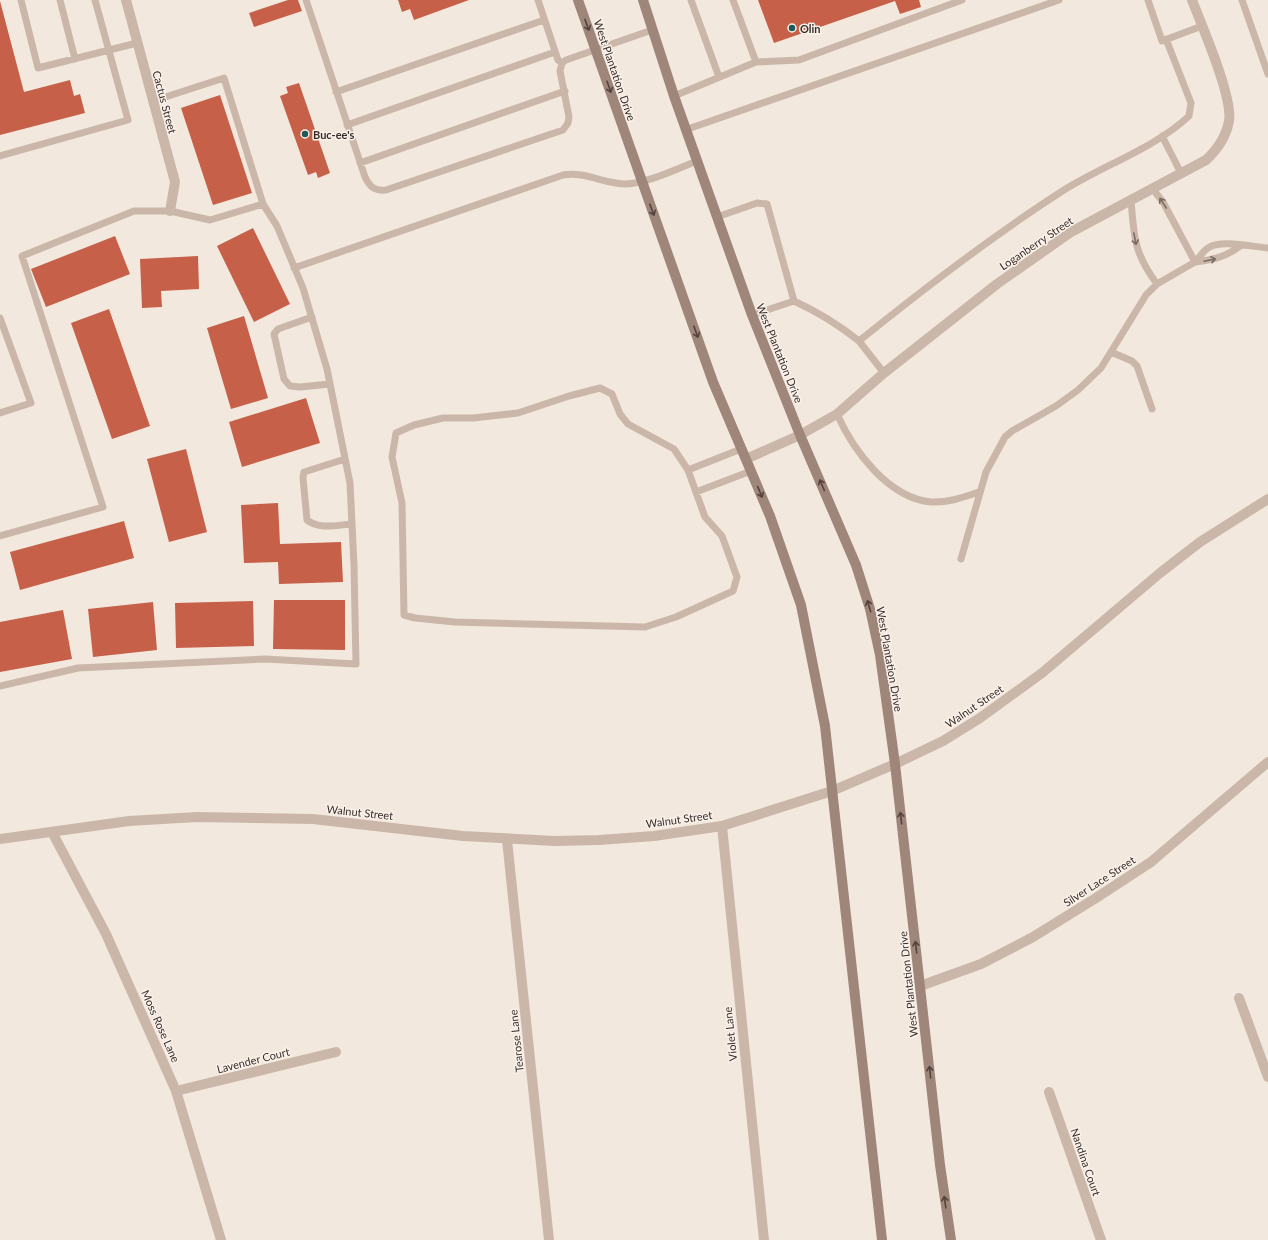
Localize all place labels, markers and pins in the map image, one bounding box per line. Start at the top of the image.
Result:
place label: Olin [800,22,821,35]
marker: Olin [787,23,797,33]
place label: Buc-ee's [313,128,354,141]
marker: Buc-ee's [300,129,310,139]

